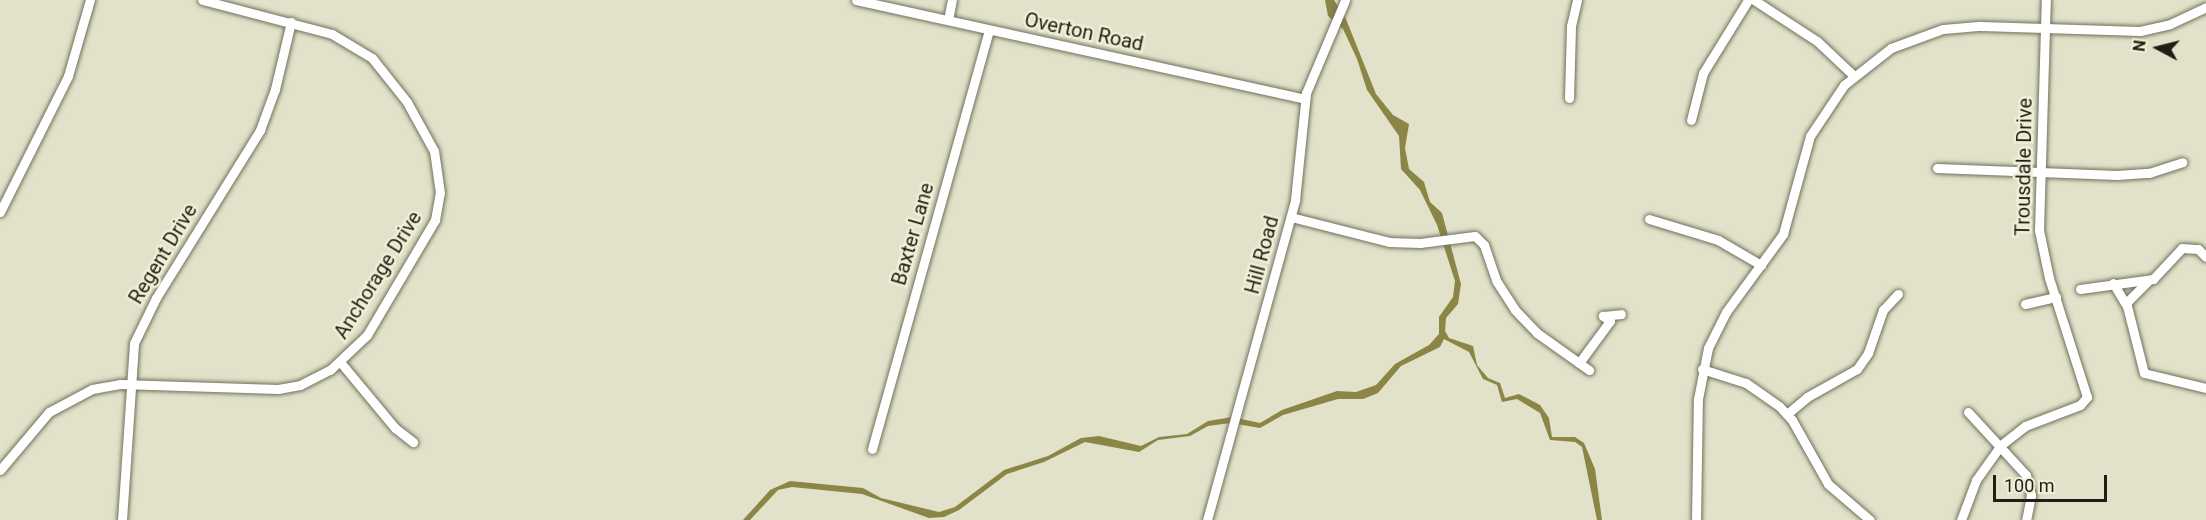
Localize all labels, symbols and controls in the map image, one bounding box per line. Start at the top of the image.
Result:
street label: Overton Road [1022,8,1146,56]
north arrow [2128,18,2188,78]
text: N [2130,39,2150,53]
street label: Trousdale Drive [2011,98,2037,236]
street label: Baxter Lane [887,180,939,288]
street label: Regent Drive [124,200,202,308]
street label: Anchorage Drive [329,207,427,343]
street label: Hill Road [1240,213,1284,297]
scale bar [1996,463,2110,501]
text: 100 m [2004,475,2055,496]

